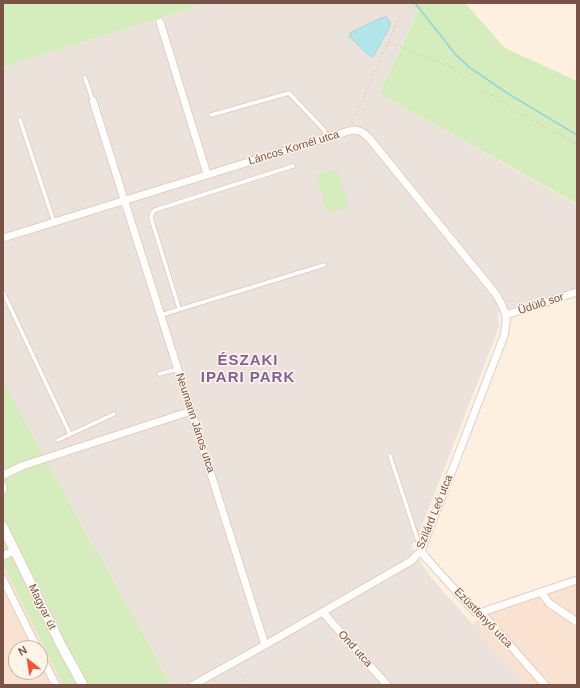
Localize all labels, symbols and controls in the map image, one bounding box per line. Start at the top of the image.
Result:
street label: Láncos Kornél utca [247,128,341,168]
street label: Üdülő sor [517,290,565,318]
district label: ÉSZAKI IPARI PARK [201,352,295,387]
street label: Neumann János utca [173,372,217,474]
street label: Szilárd Leó utca [414,473,456,551]
street label: Magyar út [25,582,59,632]
street label: Ezüstfenyő utca [451,585,515,651]
street label: Ond utca [335,628,375,670]
north arrow [8,640,48,680]
text: N [16,643,29,658]

